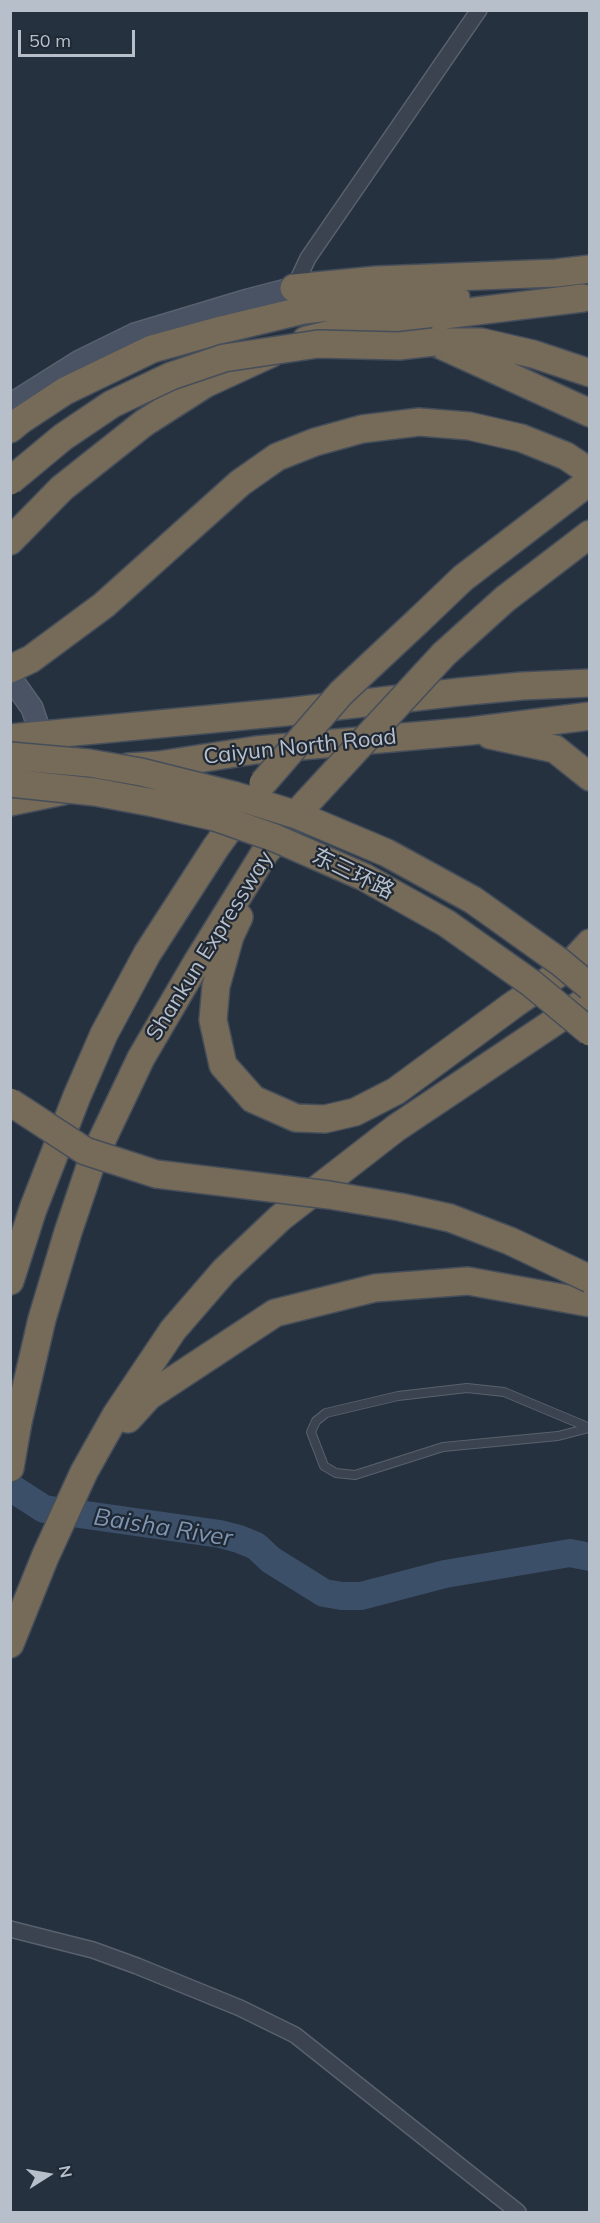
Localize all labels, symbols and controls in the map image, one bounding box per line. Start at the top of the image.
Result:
scale bar [21,18,138,56]
text: 50 m [29,29,71,52]
street label: Caiyun North Road [202,724,398,770]
street label: 东三环路 [308,843,398,905]
street label: Shankun Expressway [141,846,279,1046]
water label: Baisha River [92,1503,234,1553]
north arrow [18,2145,78,2205]
text: N [55,2164,77,2179]

